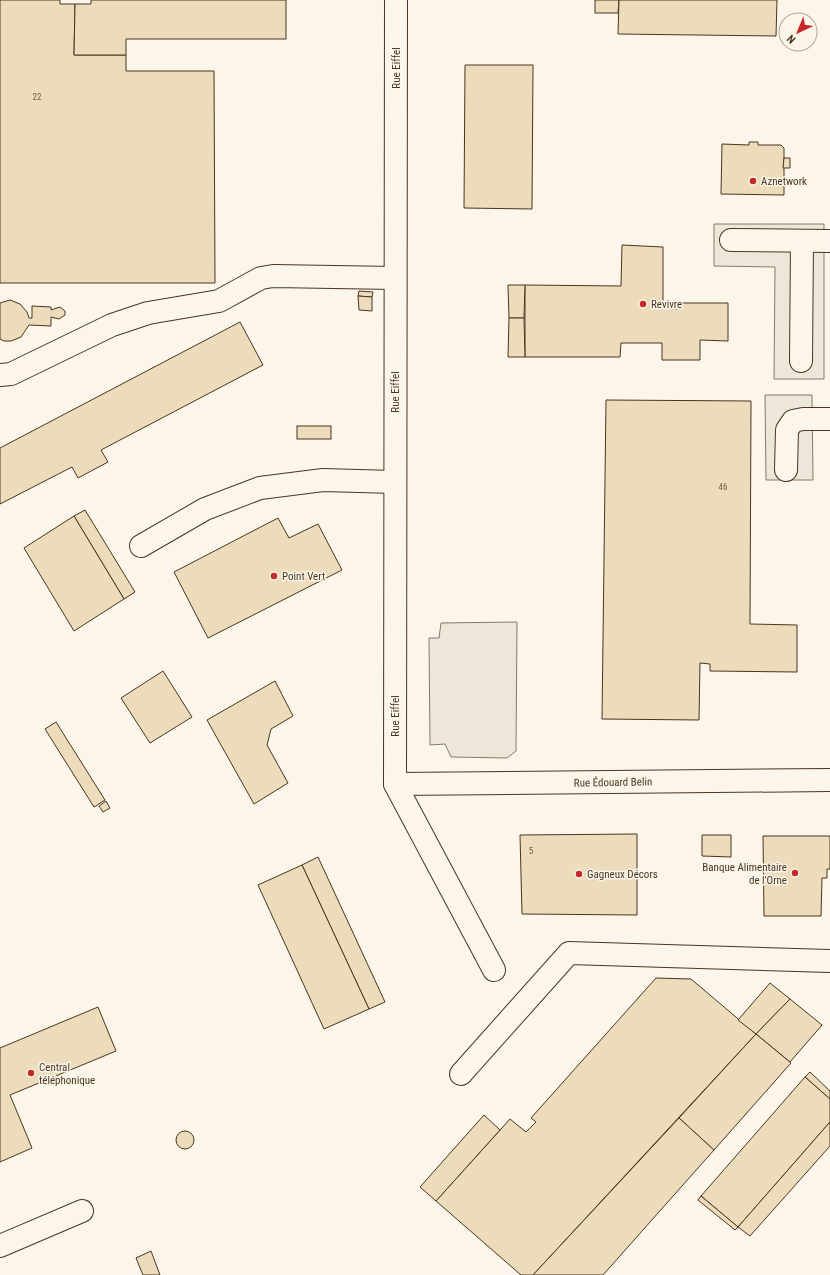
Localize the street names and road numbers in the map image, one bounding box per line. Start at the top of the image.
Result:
street label: Rue Eiffel [390,47,403,89]
street label: Rue Eiffel [389,371,402,413]
street label: Rue Eiffel [389,695,402,737]
street label: Rue Édouard Belin [574,775,652,790]

